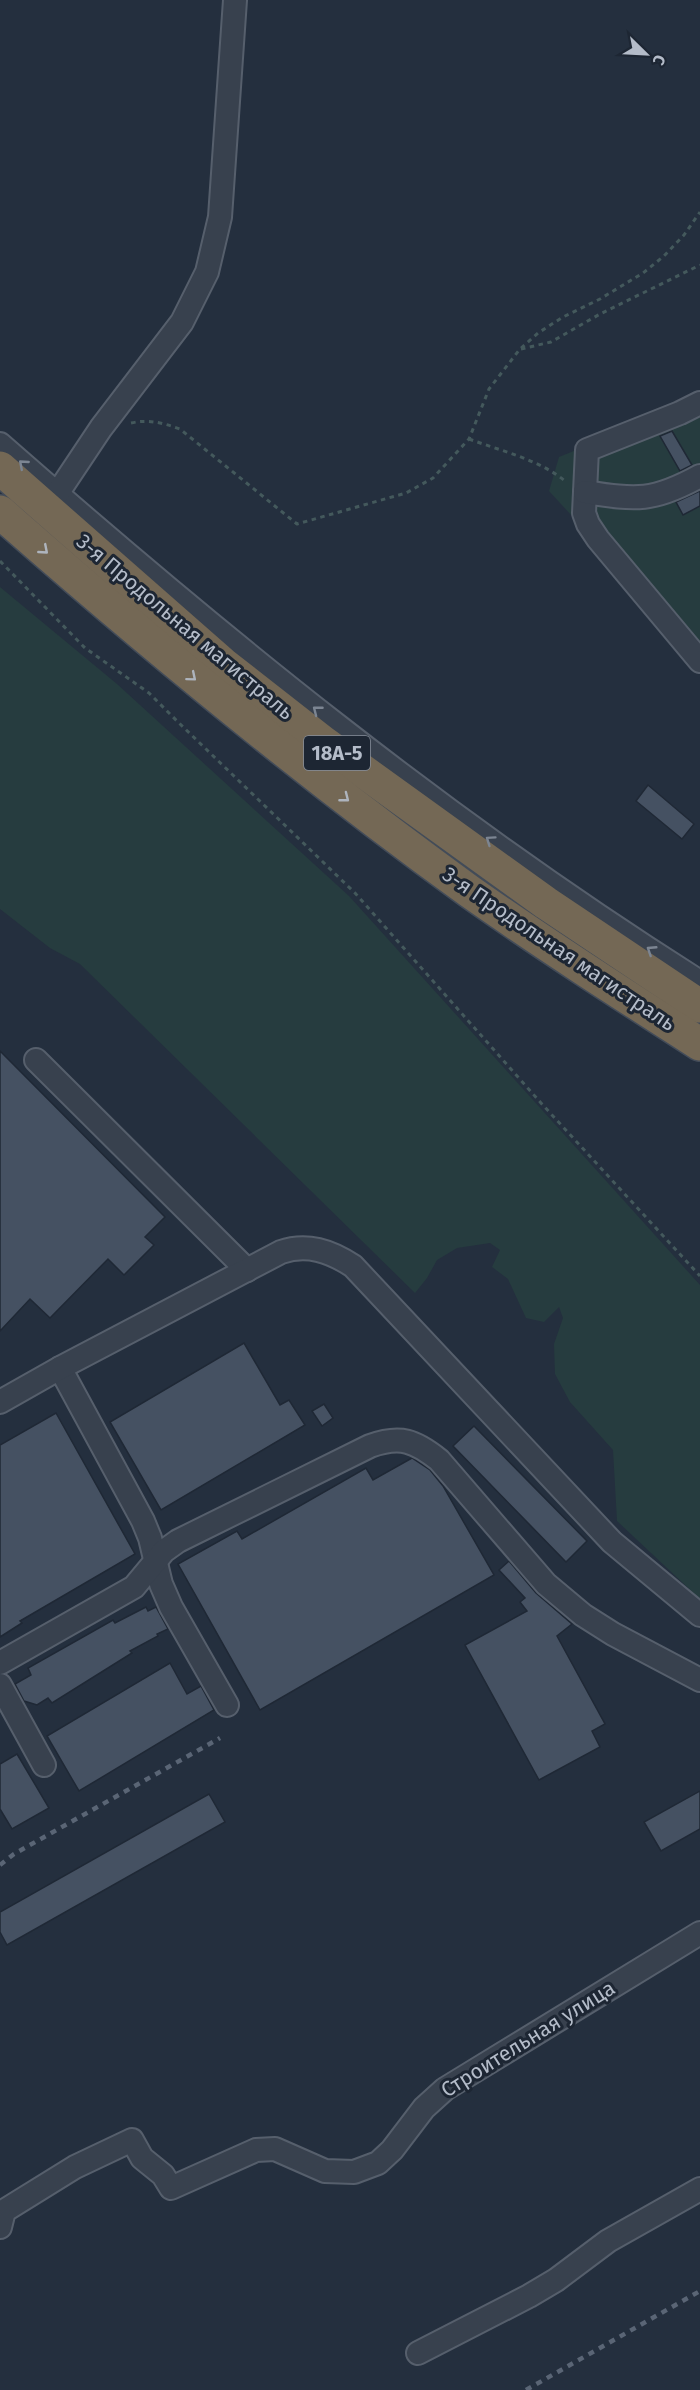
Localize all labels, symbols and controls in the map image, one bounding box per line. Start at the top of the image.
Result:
north arrow [616,24,676,84]
text: С [648,52,670,69]
one-way arrow [19,460,30,471]
street label: 3-я Продольная магистраль [71,529,299,726]
one-way arrow [37,543,48,554]
one-way arrow [185,670,196,681]
one-way arrow [313,707,324,718]
road number: 18А-5 [304,736,370,770]
one-way arrow [338,791,349,802]
one-way arrow [485,836,496,847]
street label: 3-я Продольная магистраль [438,861,681,1037]
one-way arrow [646,947,657,958]
street label: Строительная улица [436,1975,620,2103]

